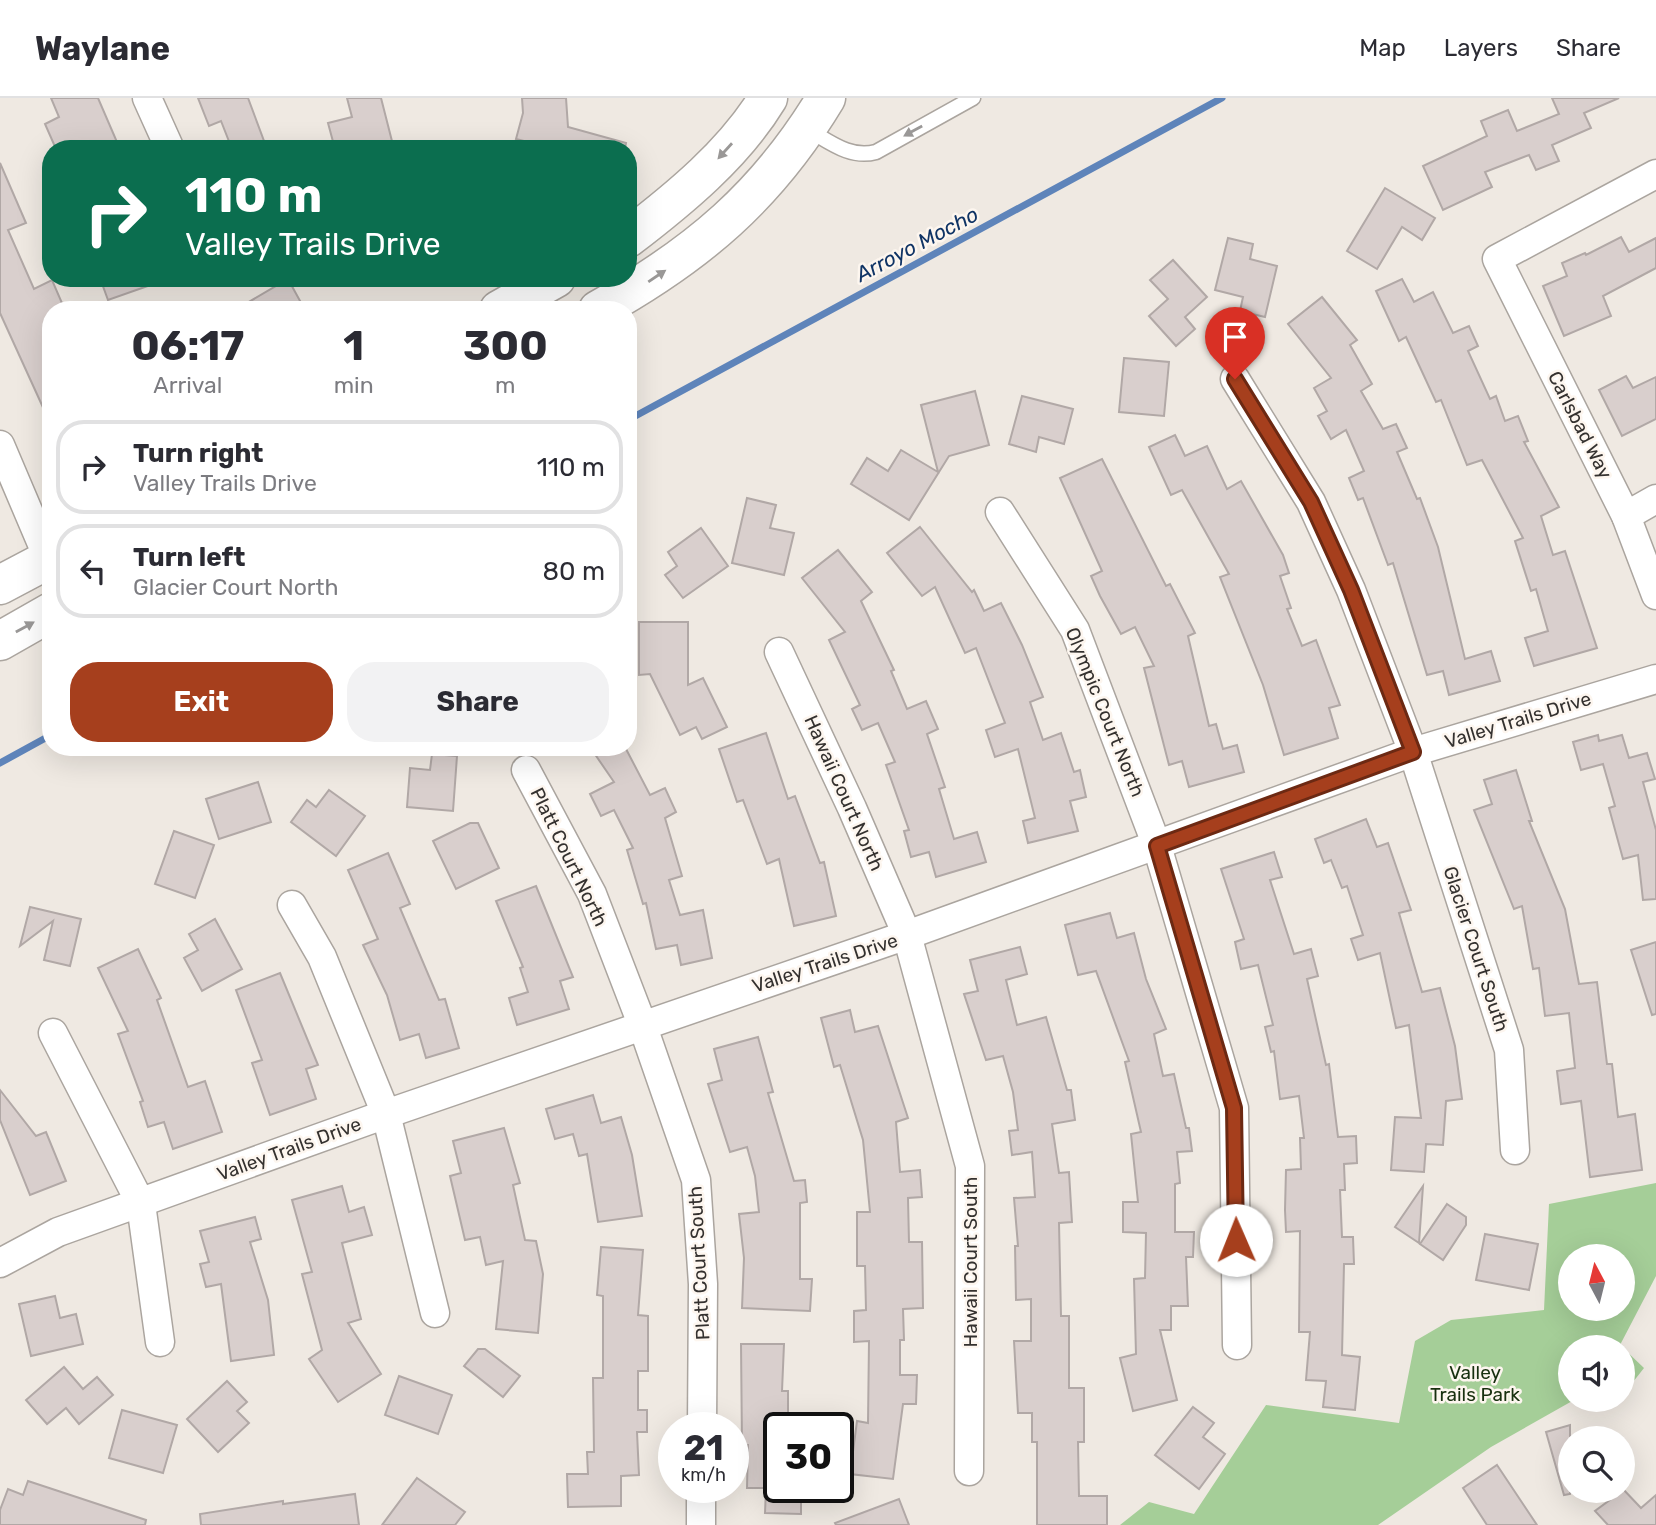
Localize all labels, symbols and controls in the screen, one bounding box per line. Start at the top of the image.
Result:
text: Waylane [35,29,170,68]
text: Map [1359,34,1406,62]
text: Layers [1444,34,1518,62]
text: Share [1556,34,1621,62]
one-way arrow [903,125,923,137]
one-way arrow [717,142,733,160]
text: 110 m [185,166,322,224]
icon: right [70,168,161,259]
water label: Arroyo Mocho [851,201,983,287]
text: Valley Trails Drive [185,225,441,263]
one-way arrow [648,270,667,283]
pin [1205,307,1265,379]
icon: arrive [1216,318,1254,356]
text: 06:17 [131,321,244,371]
text: 1 [343,321,364,371]
text: 300 [463,321,548,371]
street label: Carlsbad Way [1543,367,1617,483]
text: Arrival [153,371,222,399]
text: min [334,371,374,399]
text: m [495,371,516,399]
text: Turn right [133,438,263,469]
icon: right [74,448,112,486]
text: 110 m [537,452,605,483]
text: Valley Trails Drive [133,469,317,497]
text: Turn left [133,542,245,573]
icon: left [74,552,112,590]
text: 80 m [542,556,605,587]
text: Glacier Court North [133,573,339,601]
one-way arrow [16,621,36,633]
street label: Olympic Court North [1061,624,1149,800]
button: Exit [70,662,333,742]
button: Share [347,662,609,742]
street label: Valley Trails Drive [1442,687,1594,753]
street label: Hawaii Court North [799,712,889,874]
street label: Platt Court North [525,784,613,930]
street label: Glacier Court South [1438,863,1514,1035]
street label: Valley Trails Drive [749,929,901,997]
street label: Valley Trails Drive [214,1112,364,1186]
street label: Hawaii Court South [959,1177,982,1347]
street label: Platt Court South [683,1185,715,1341]
position arrow [1199,1203,1273,1277]
north arrow [1558,1244,1634,1321]
map controls [1558,1244,1635,1503]
button: sound [1558,1335,1635,1412]
park label: Valley Trails Park [1430,1361,1520,1406]
speed limit sign: 30 [763,1412,854,1503]
button: search [1558,1426,1635,1503]
text: 21 [683,1427,724,1469]
text: km/h [681,1464,726,1486]

